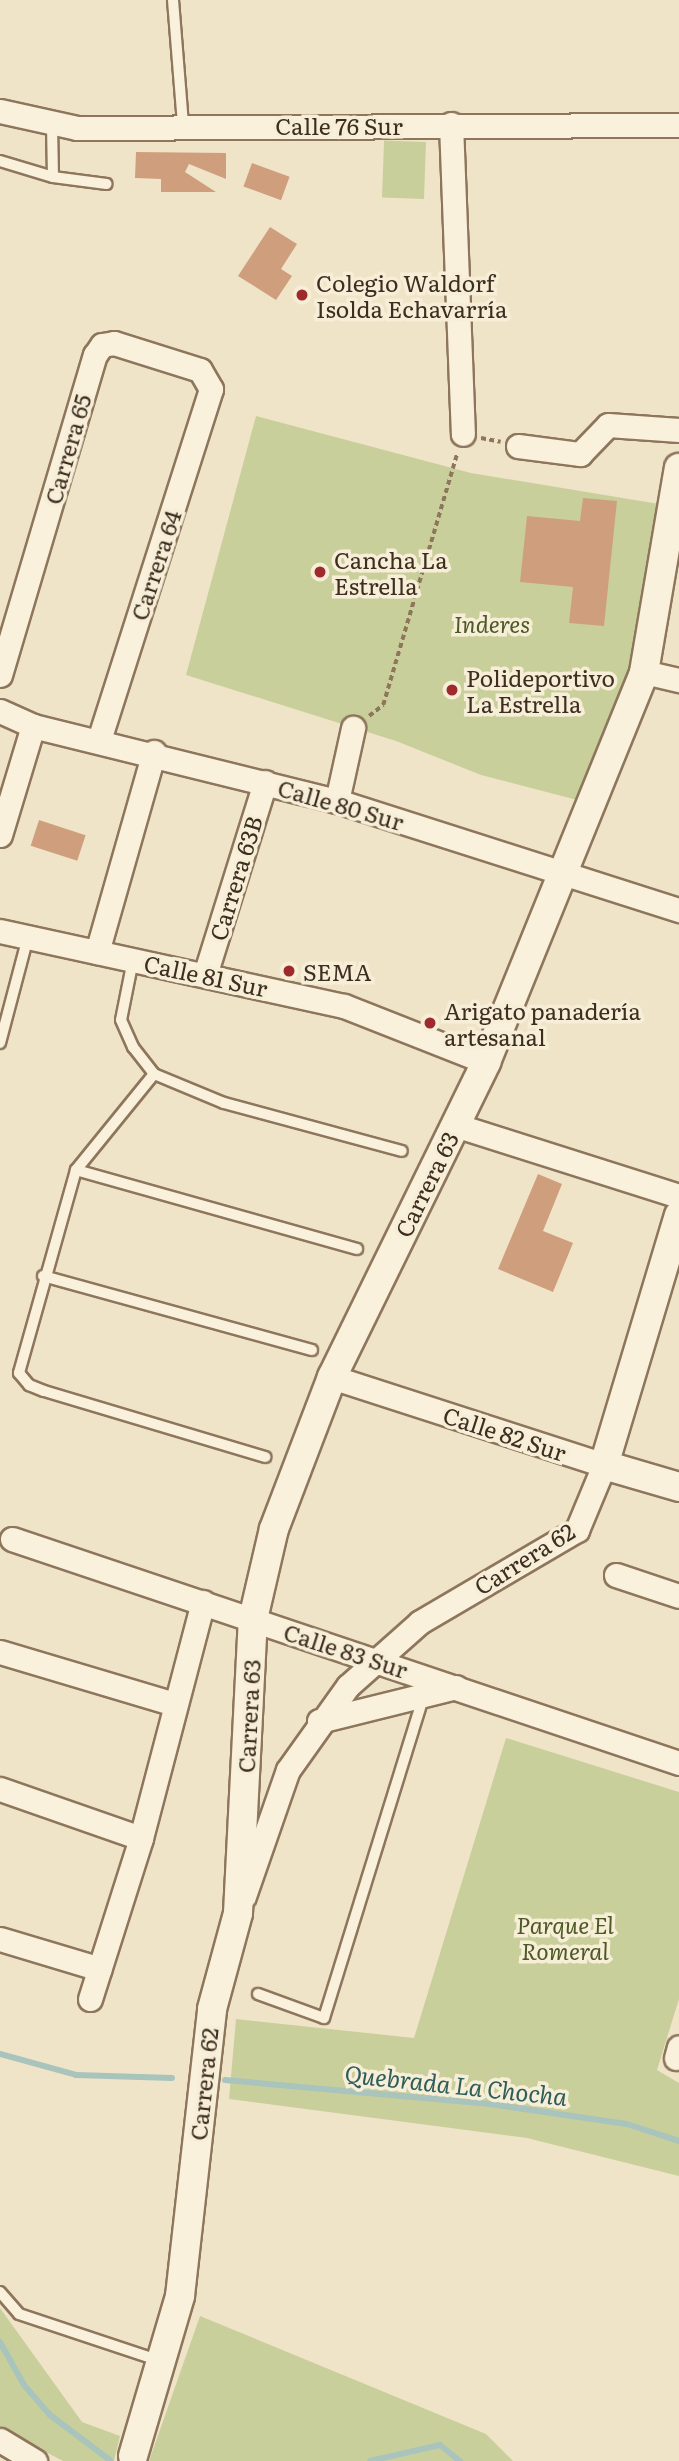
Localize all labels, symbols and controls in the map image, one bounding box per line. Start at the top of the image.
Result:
street label: Calle 76 Sur [275,111,403,139]
place label: Colegio Waldorf Isolda Echavarría [316,268,507,322]
marker: Colegio Waldorf Isolda Echavarría [294,287,310,303]
street label: Carrera 65 [38,391,96,507]
street label: Carrera 64 [124,506,186,624]
place label: Cancha La Estrella [334,545,448,599]
marker: Cancha La Estrella [312,564,328,580]
park label: Inderes [454,609,530,637]
place label: Polideportivo La Estrella [466,663,615,717]
marker: Polideportivo La Estrella [444,682,460,698]
street label: Calle 80 Sur [275,773,407,835]
street label: Carrera 63B [203,812,267,944]
street label: Calle 81 Sur [142,948,270,1002]
place label: SEMA [303,957,371,985]
marker: SEMA [281,963,297,979]
place label: Arigato panadería artesanal [444,996,641,1050]
marker: Arigato panadería artesanal [422,1015,438,1031]
street label: Carrera 63 [389,1127,463,1241]
street label: Calle 82 Sur [440,1400,570,1466]
street label: Carrera 62 [469,1516,579,1600]
street label: Calle 83 Sur [281,1617,411,1683]
street label: Carrera 63 [231,1658,265,1774]
park label: Parque El Romeral [516,1910,614,1964]
street label: Carrera 62 [183,2026,223,2142]
water label: Quebrada La Chocha [343,2058,569,2110]

